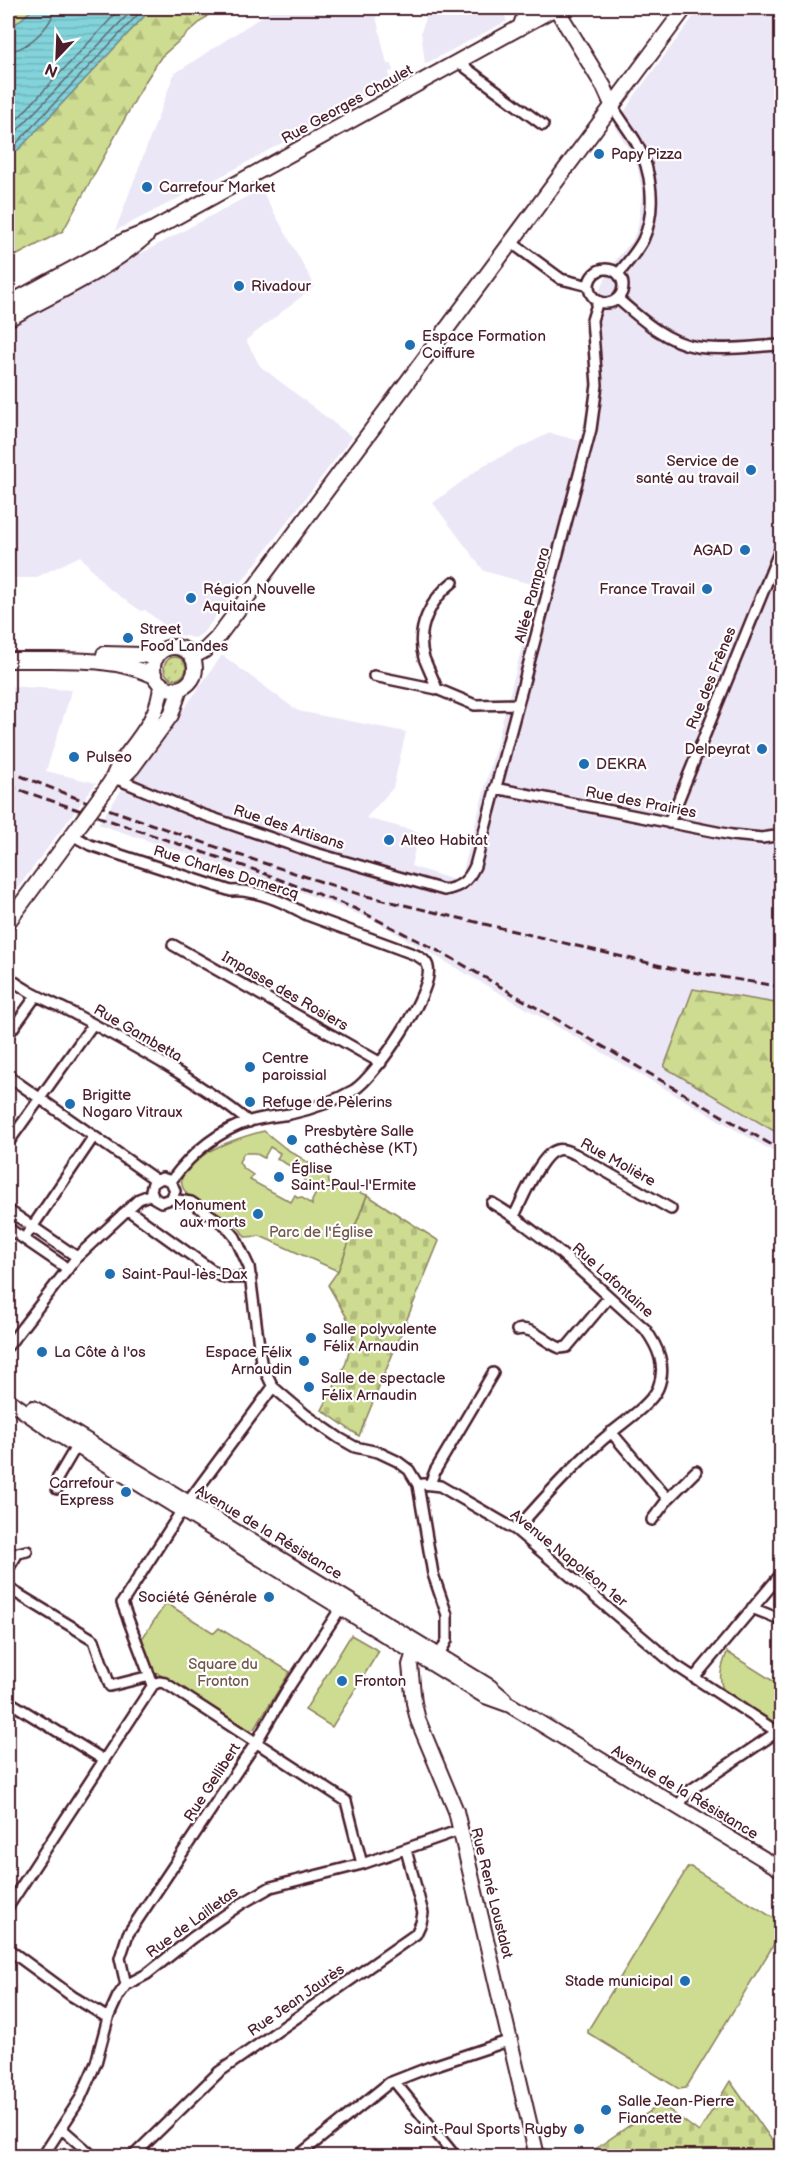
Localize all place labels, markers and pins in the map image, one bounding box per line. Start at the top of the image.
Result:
place label: Papy Pizza [611,145,682,164]
marker: Papy Pizza [592,147,606,161]
place label: Carrefour Market [159,178,276,197]
marker: Carrefour Market [140,180,154,194]
place label: Rivadour [251,277,311,296]
marker: Rivadour [232,279,246,293]
place label: Espace Formation Coiffure [422,327,546,363]
marker: Espace Formation Coiffure [403,338,417,352]
place label: Service de santé au travail [636,452,739,488]
marker: Service de santé au travail [744,463,758,477]
place label: AGAD [693,541,733,560]
marker: AGAD [738,543,752,557]
place label: Région Nouvelle Aquitaine [203,580,315,616]
place label: France Travail [599,580,695,599]
marker: France Travail [700,582,714,596]
marker: Région Nouvelle Aquitaine [184,591,198,605]
place label: Street Food Landes [140,620,229,656]
marker: Street Food Landes [121,631,135,645]
place label: Delpeyrat [685,740,750,759]
marker: Delpeyrat [755,742,769,756]
place label: Pulseo [86,748,132,767]
marker: Pulseo [67,750,81,764]
place label: DEKRA [596,755,647,774]
marker: DEKRA [577,757,591,771]
place label: Alteo Habitat [401,831,488,850]
marker: Alteo Habitat [382,833,396,847]
place label: Centre paroissial [262,1049,327,1085]
marker: Centre paroissial [243,1060,257,1074]
place label: Brigitte Nogaro Vitraux [82,1086,183,1122]
place label: Refuge de Pèlerins [262,1093,393,1112]
marker: Refuge de Pèlerins [243,1095,257,1109]
marker: Brigitte Nogaro Vitraux [63,1097,77,1111]
place label: Presbytère Salle cathéchèse (KT) [304,1122,418,1158]
marker: Presbytère Salle cathéchèse (KT) [285,1133,299,1147]
place label: Église Saint-Paul-l'Ermite [291,1159,416,1195]
marker: Église Saint-Paul-l'Ermite [272,1170,286,1184]
place label: Monument aux morts [173,1196,247,1232]
marker: Monument aux morts [251,1207,265,1221]
place label: Saint-Paul-lès-Dax [122,1265,248,1284]
marker: Saint-Paul-lès-Dax [103,1267,117,1281]
place label: Salle polyvalente Félix Arnaudin [323,1320,437,1356]
marker: Salle polyvalente Félix Arnaudin [304,1331,318,1345]
place label: La Côte à l'os [54,1343,146,1362]
place label: Espace Félix Arnaudin [205,1343,292,1379]
marker: La Côte à l'os [35,1345,49,1359]
marker: Espace Félix Arnaudin [297,1354,311,1368]
place label: Salle de spectacle Félix Arnaudin [321,1369,446,1405]
marker: Salle de spectacle Félix Arnaudin [302,1380,316,1394]
place label: Carrefour Express [49,1474,115,1510]
marker: Carrefour Express [119,1485,133,1499]
place label: Société Générale [138,1588,257,1607]
marker: Société Générale [262,1590,276,1604]
place label: Fronton [354,1672,406,1691]
marker: Fronton [335,1674,349,1688]
place label: Stade municipal [565,1972,673,1991]
marker: Stade municipal [678,1974,692,1988]
place label: Salle Jean-Pierre Fiancette [618,2092,735,2128]
marker: Salle Jean-Pierre Fiancette [599,2103,613,2117]
place label: Saint-Paul Sports Rugby [404,2120,567,2139]
marker: Saint-Paul Sports Rugby [572,2122,586,2136]

